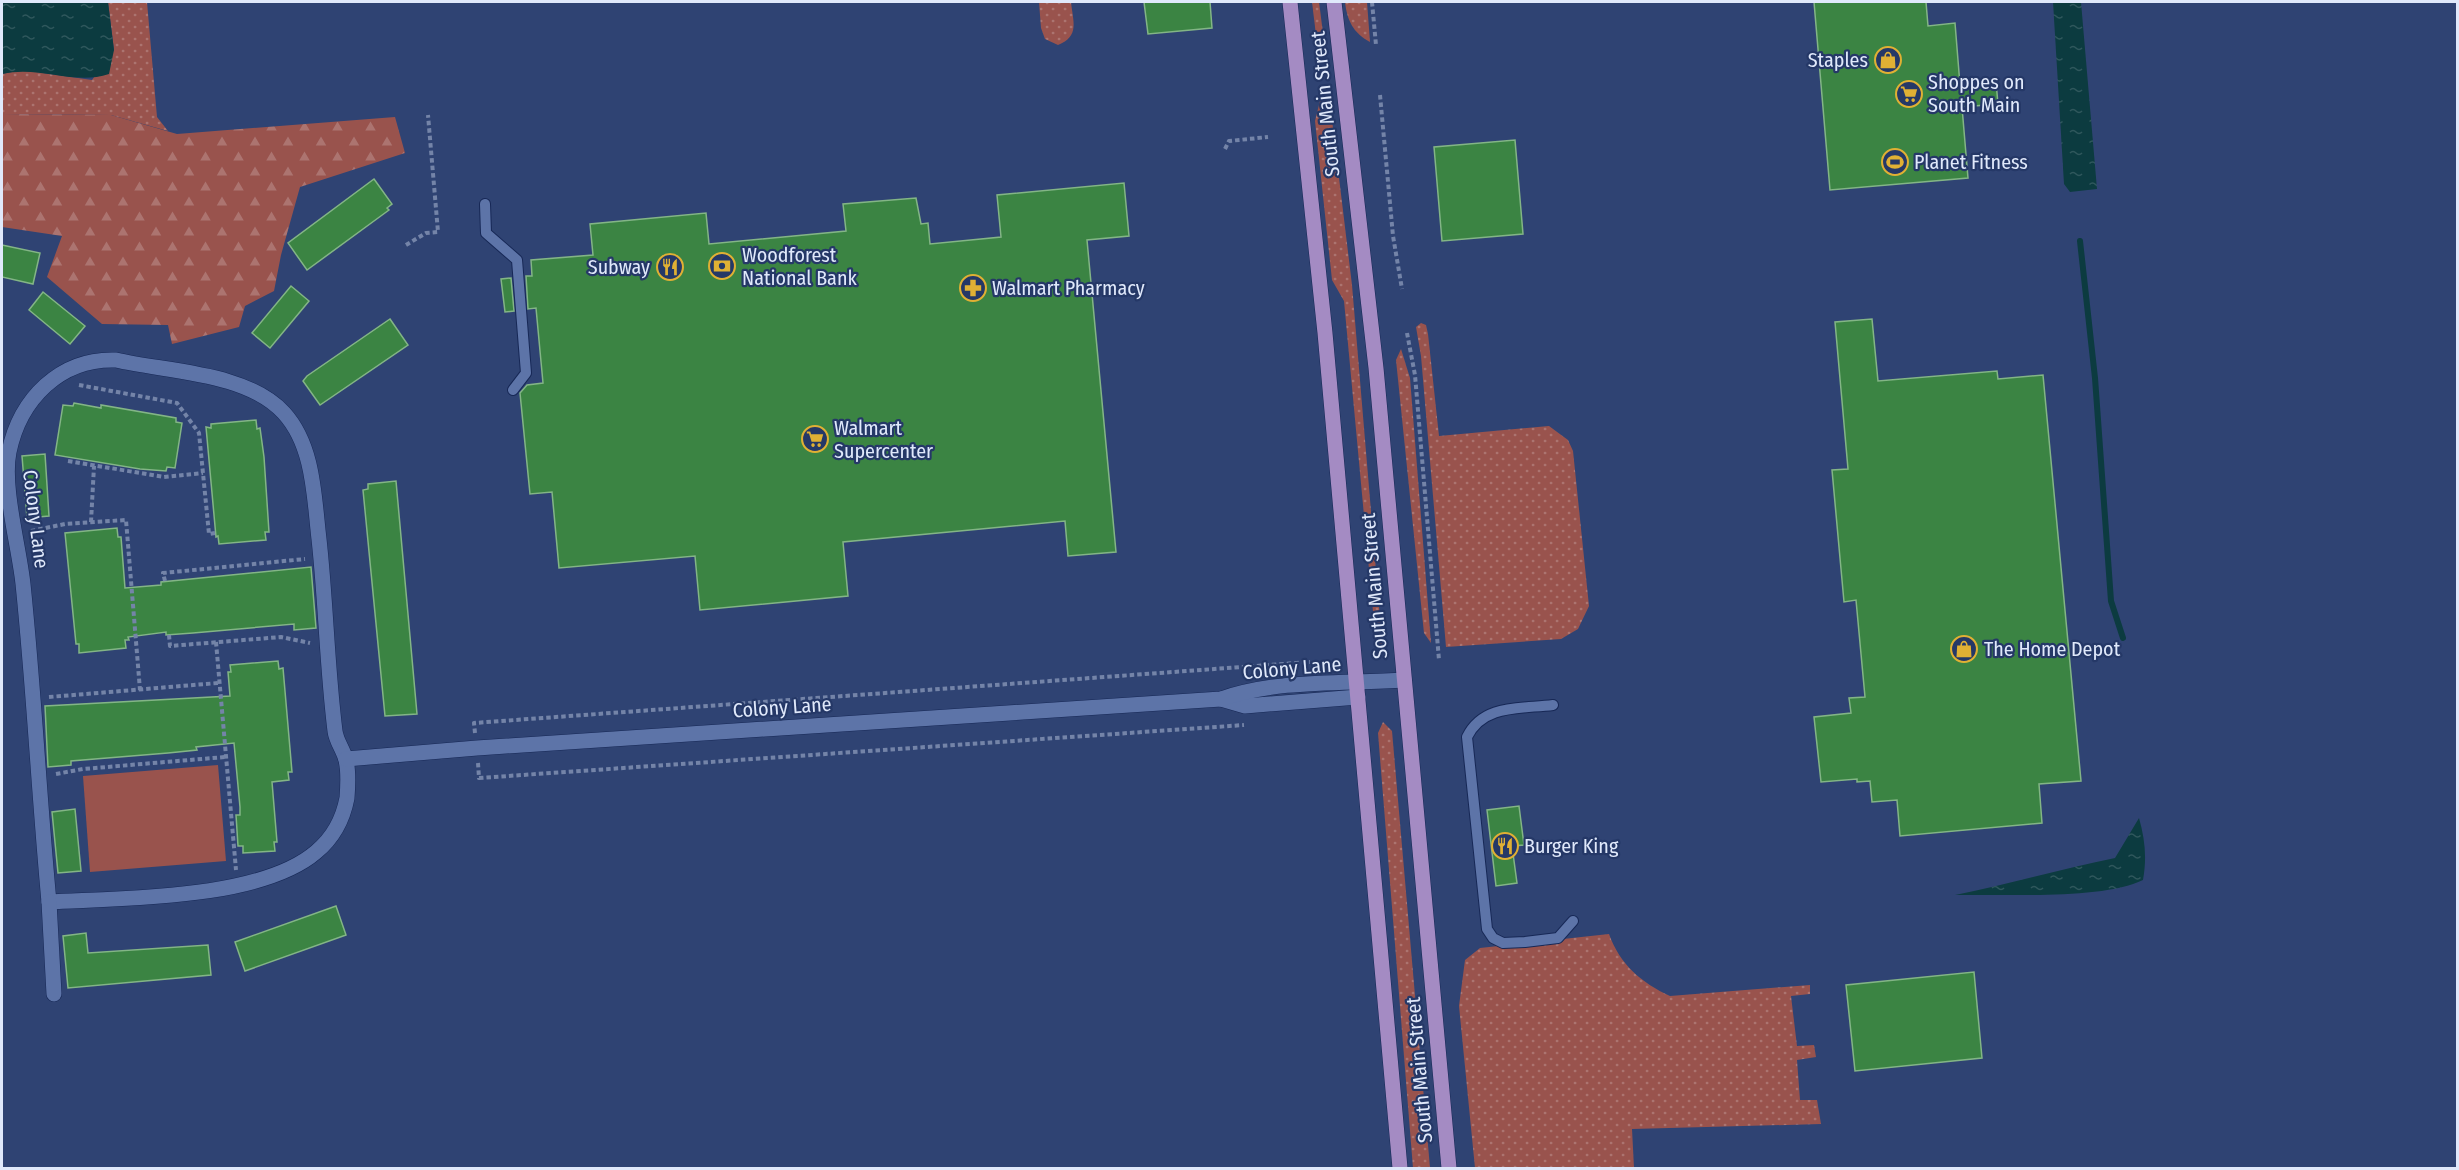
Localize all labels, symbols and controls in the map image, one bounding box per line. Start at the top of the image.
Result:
street label: South Main Street [1305,30,1345,178]
shop icon: Staples [1873,45,1903,75]
place label: Staples [1808,48,1868,72]
place label: Shoppes on South Main [1928,70,2024,117]
supermarket icon: Shoppes on South Main [1894,79,1924,109]
sports icon: Planet Fitness [1880,147,1910,177]
place label: Planet Fitness [1914,150,2028,174]
place label: Woodforest National Bank [742,243,857,290]
bank icon: Woodforest National Bank [707,251,737,281]
restaurant icon: Subway [655,252,685,282]
place label: Subway [588,255,650,279]
pharmacy icon: Walmart Pharmacy [958,273,988,303]
place label: Walmart Pharmacy [992,276,1145,300]
place label: Walmart Supercenter [834,416,933,463]
supermarket icon: Walmart Supercenter [800,424,830,454]
street label: Colony Lane [18,468,54,570]
street label: South Main Street [1356,512,1392,660]
shop icon: The Home Depot [1949,634,1979,664]
place label: The Home Depot [1984,637,2121,661]
street label: Colony Lane [1242,652,1342,684]
street label: Colony Lane [732,692,832,722]
restaurant icon: Burger King [1490,831,1520,861]
place label: Burger King [1524,834,1619,858]
street label: South Main Street [1401,996,1437,1144]

